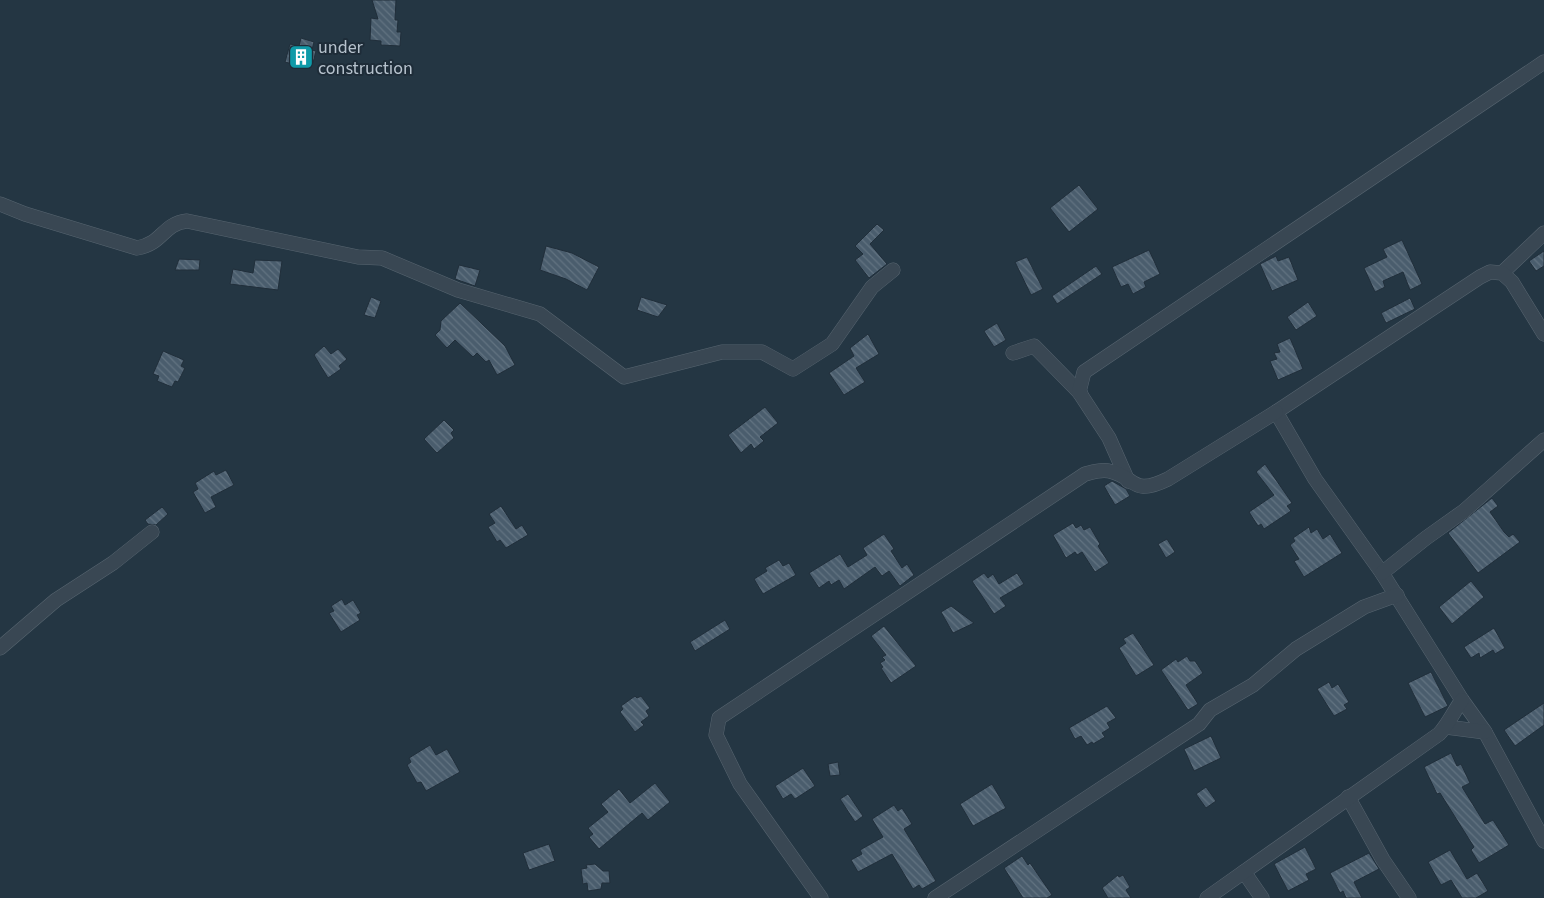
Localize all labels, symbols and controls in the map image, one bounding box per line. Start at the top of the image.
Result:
place label: under construction [318,35,413,81]
building icon: under construction [288,44,314,70]

